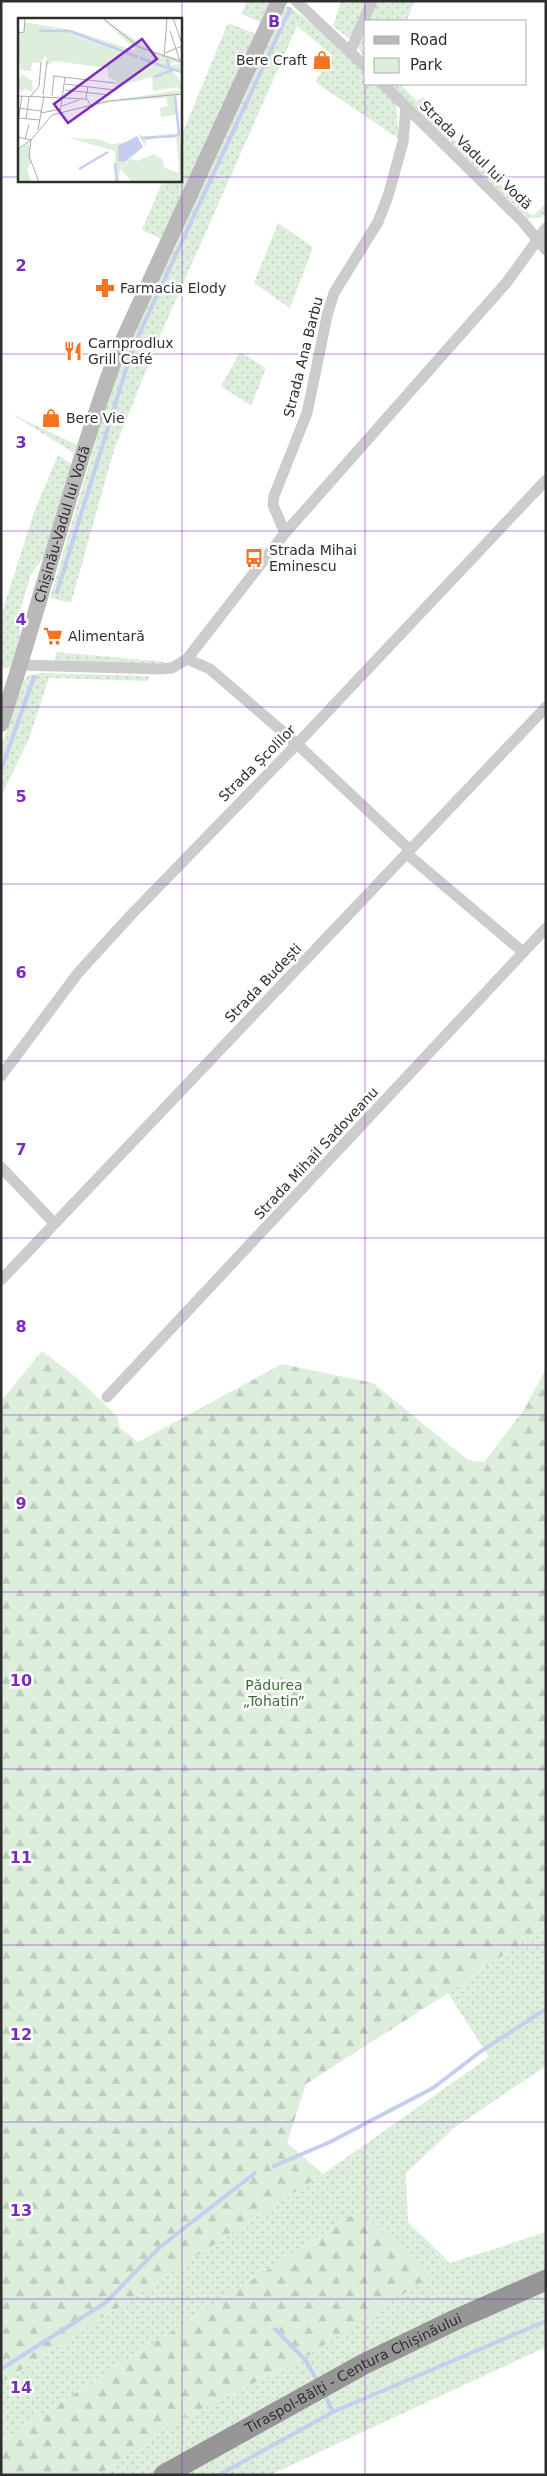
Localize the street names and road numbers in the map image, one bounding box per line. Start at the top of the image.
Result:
street label: Strada Vadul lui Vodă [417,97,535,213]
street label: Strada Ana Barbu [280,295,326,419]
street label: Chișinău-Vadul lui Vodă [31,443,93,605]
street label: Strada Școlilor [215,721,300,805]
street label: Strada Budești [221,940,305,1026]
street label: Strada Mihail Sadoveanu [251,1084,381,1222]
street label: Tiraspol-Bălţi - Centura Chișinăului [241,2310,464,2437]

